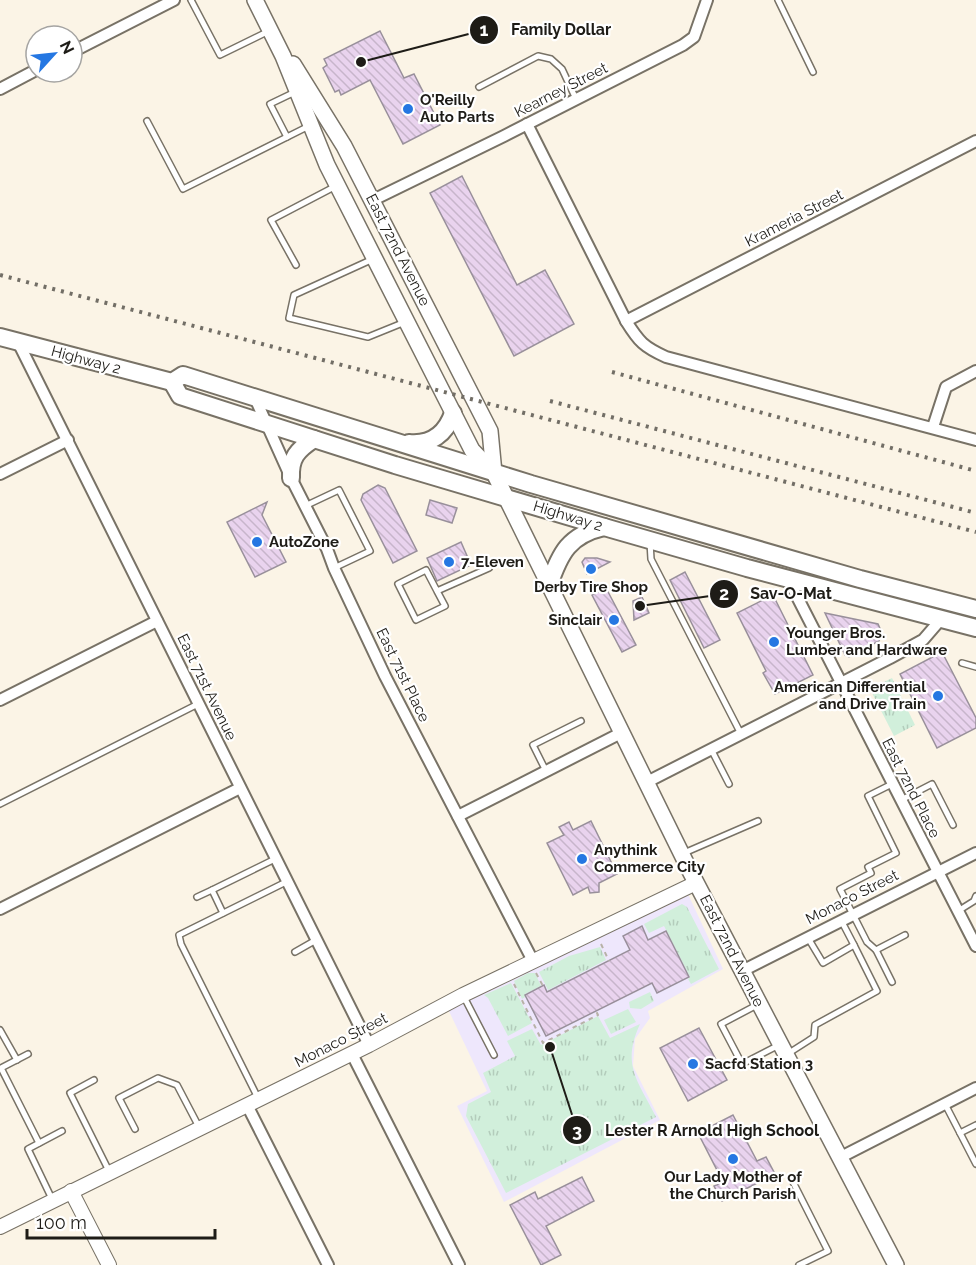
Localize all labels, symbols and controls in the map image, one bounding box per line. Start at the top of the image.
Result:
callout: Family Dollar [469,13,624,47]
text: 1 [480,19,489,40]
text: Family Dollar [511,20,611,39]
north arrow [24,24,84,84]
text: N [56,38,78,57]
street label: Kearney Street [512,59,610,121]
place label: O'Reilly Auto Parts [420,91,494,126]
marker: O'Reilly Auto Parts [401,102,415,116]
street label: Krameria Street [742,186,846,250]
street label: East 72nd Avenue [362,191,434,309]
street label: Highway 2 [49,342,123,378]
street label: Highway 2 [531,497,605,535]
place label: AutoZone [269,533,339,551]
marker: AutoZone [250,535,264,549]
place label: 7-Eleven [461,553,524,571]
marker: 7-Eleven [442,555,456,569]
marker: Derby Tire Shop [584,562,598,576]
callout: Sav-O-Mat [709,577,844,611]
place label: Derby Tire Shop [534,578,648,596]
text: 2 [719,583,729,604]
text: Sav-O-Mat [750,584,832,603]
place label: Sinclair [548,611,602,629]
marker: Sinclair [607,613,621,627]
place label: Younger Bros. Lumber and Hardware [786,624,947,659]
street label: East 71st Place [372,625,434,725]
street label: East 71st Avenue [173,631,241,743]
marker: Younger Bros. Lumber and Hardware [767,635,781,649]
place label: American Differential and Drive Train [774,678,926,713]
marker: American Differential and Drive Train [931,689,945,703]
street label: East 72nd Place [878,735,944,841]
place label: Anythink Commerce City [594,841,706,876]
marker: Anythink Commerce City [575,852,589,866]
street label: Monaco Street [803,866,901,928]
street label: East 72nd Avenue [696,892,768,1010]
street label: Monaco Street [292,1009,390,1071]
place label: Sacfd Station 3 [705,1055,813,1073]
marker: Sacfd Station 3 [686,1057,700,1071]
callout: Lester R Arnold High School [562,1113,831,1147]
text: 3 [572,1120,582,1141]
text: Lester R Arnold High School [605,1121,820,1140]
marker: Our Lady Mother of the Church Parish [726,1152,740,1166]
place label: Our Lady Mother of the Church Parish [664,1168,802,1203]
scale bar [27,1202,214,1240]
text: 100 m [36,1212,87,1233]

